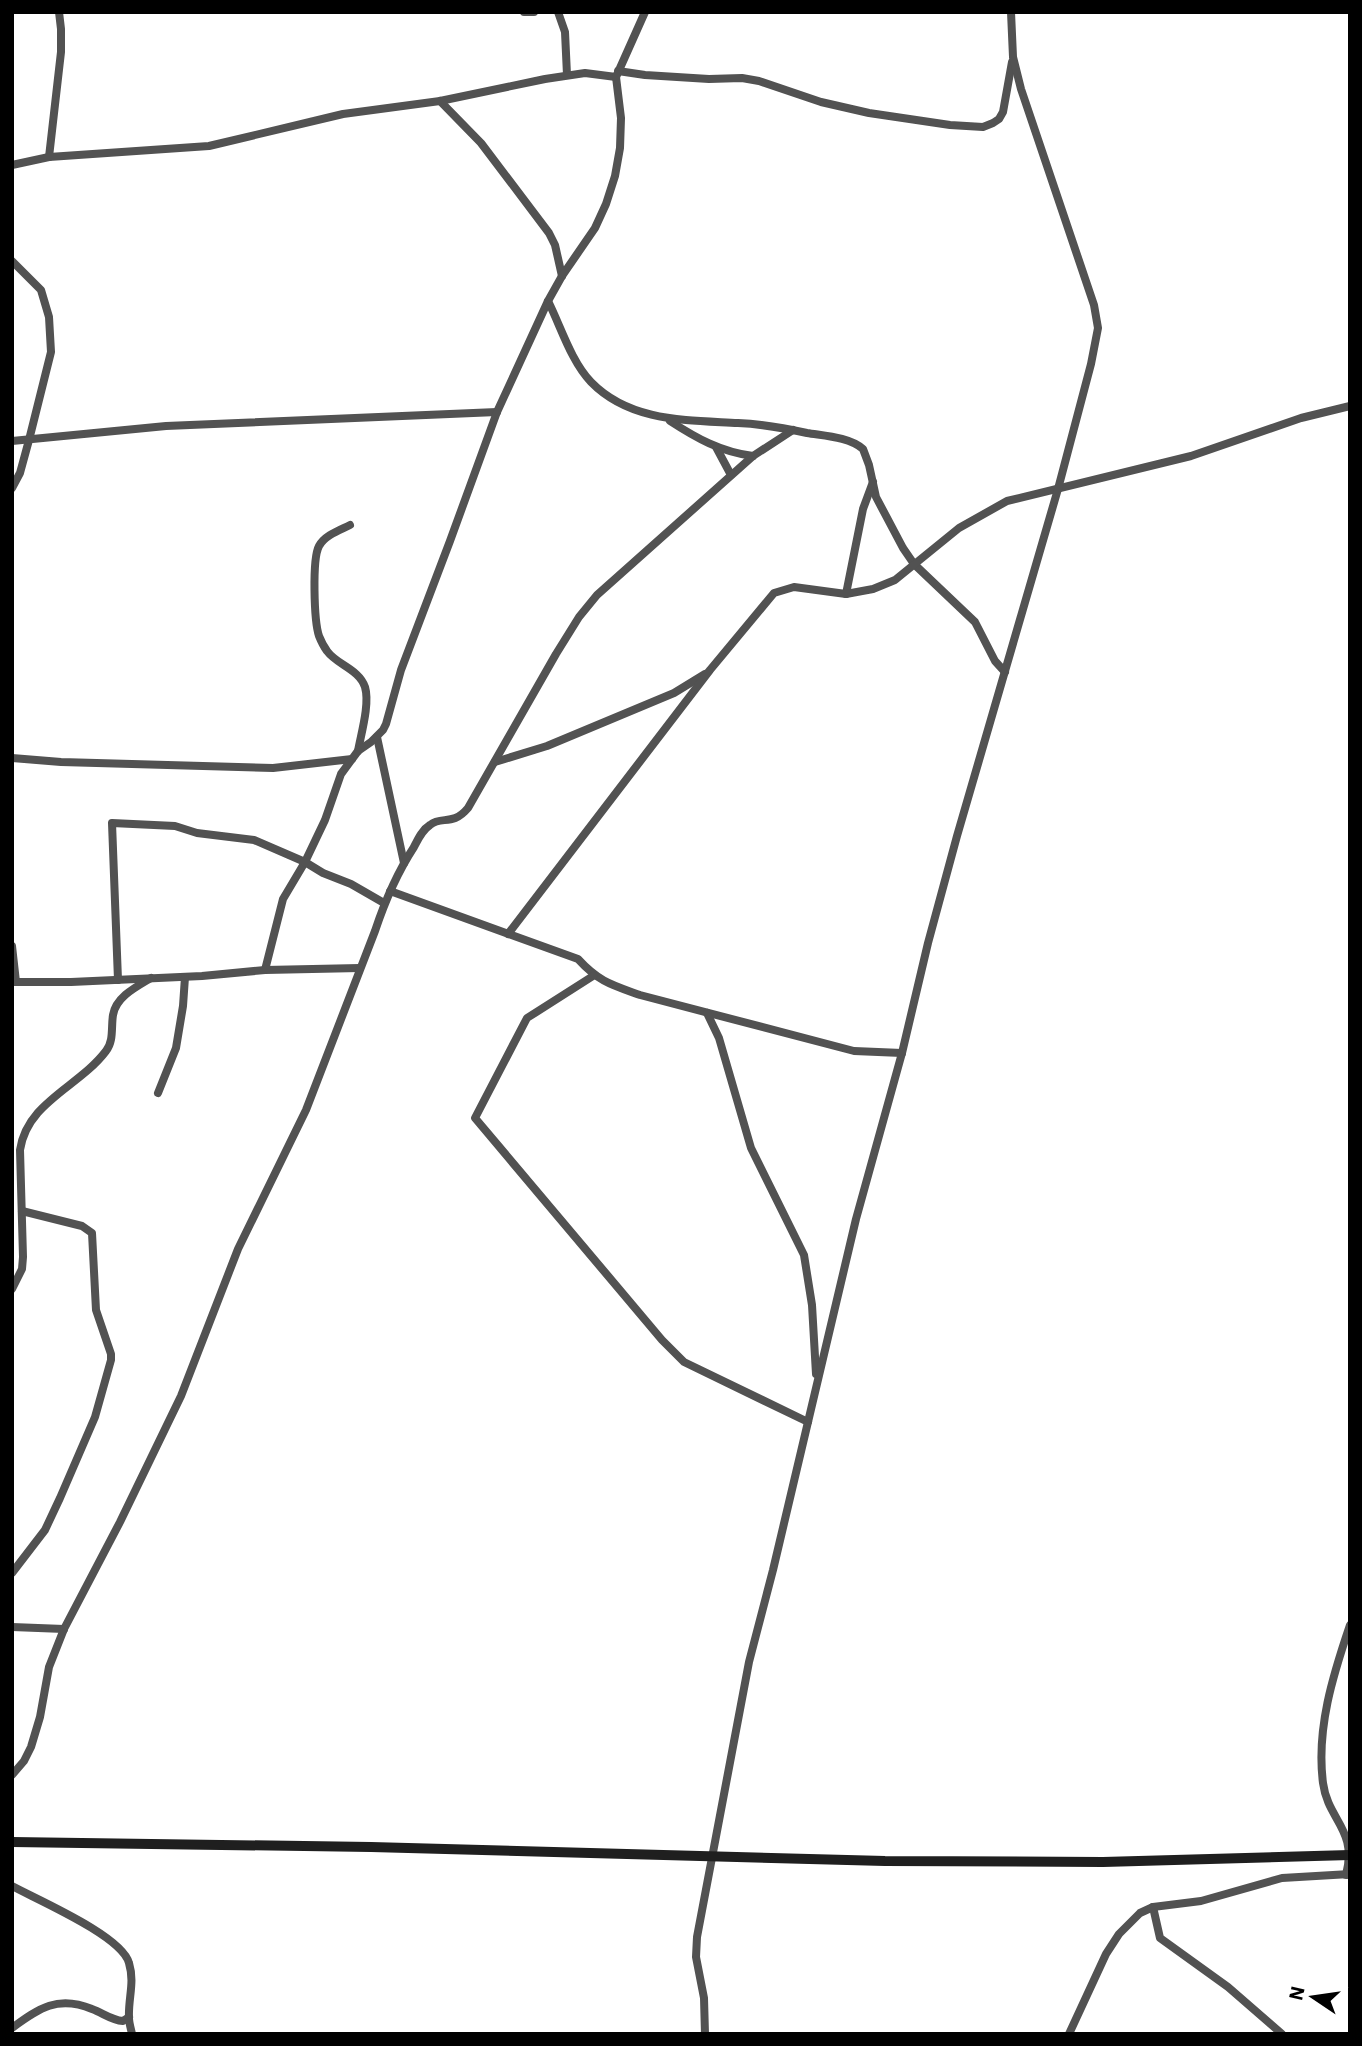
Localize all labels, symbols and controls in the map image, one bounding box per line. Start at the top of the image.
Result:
north arrow [1278,1962,1348,2032]
text: N [1283,1984,1310,2003]

